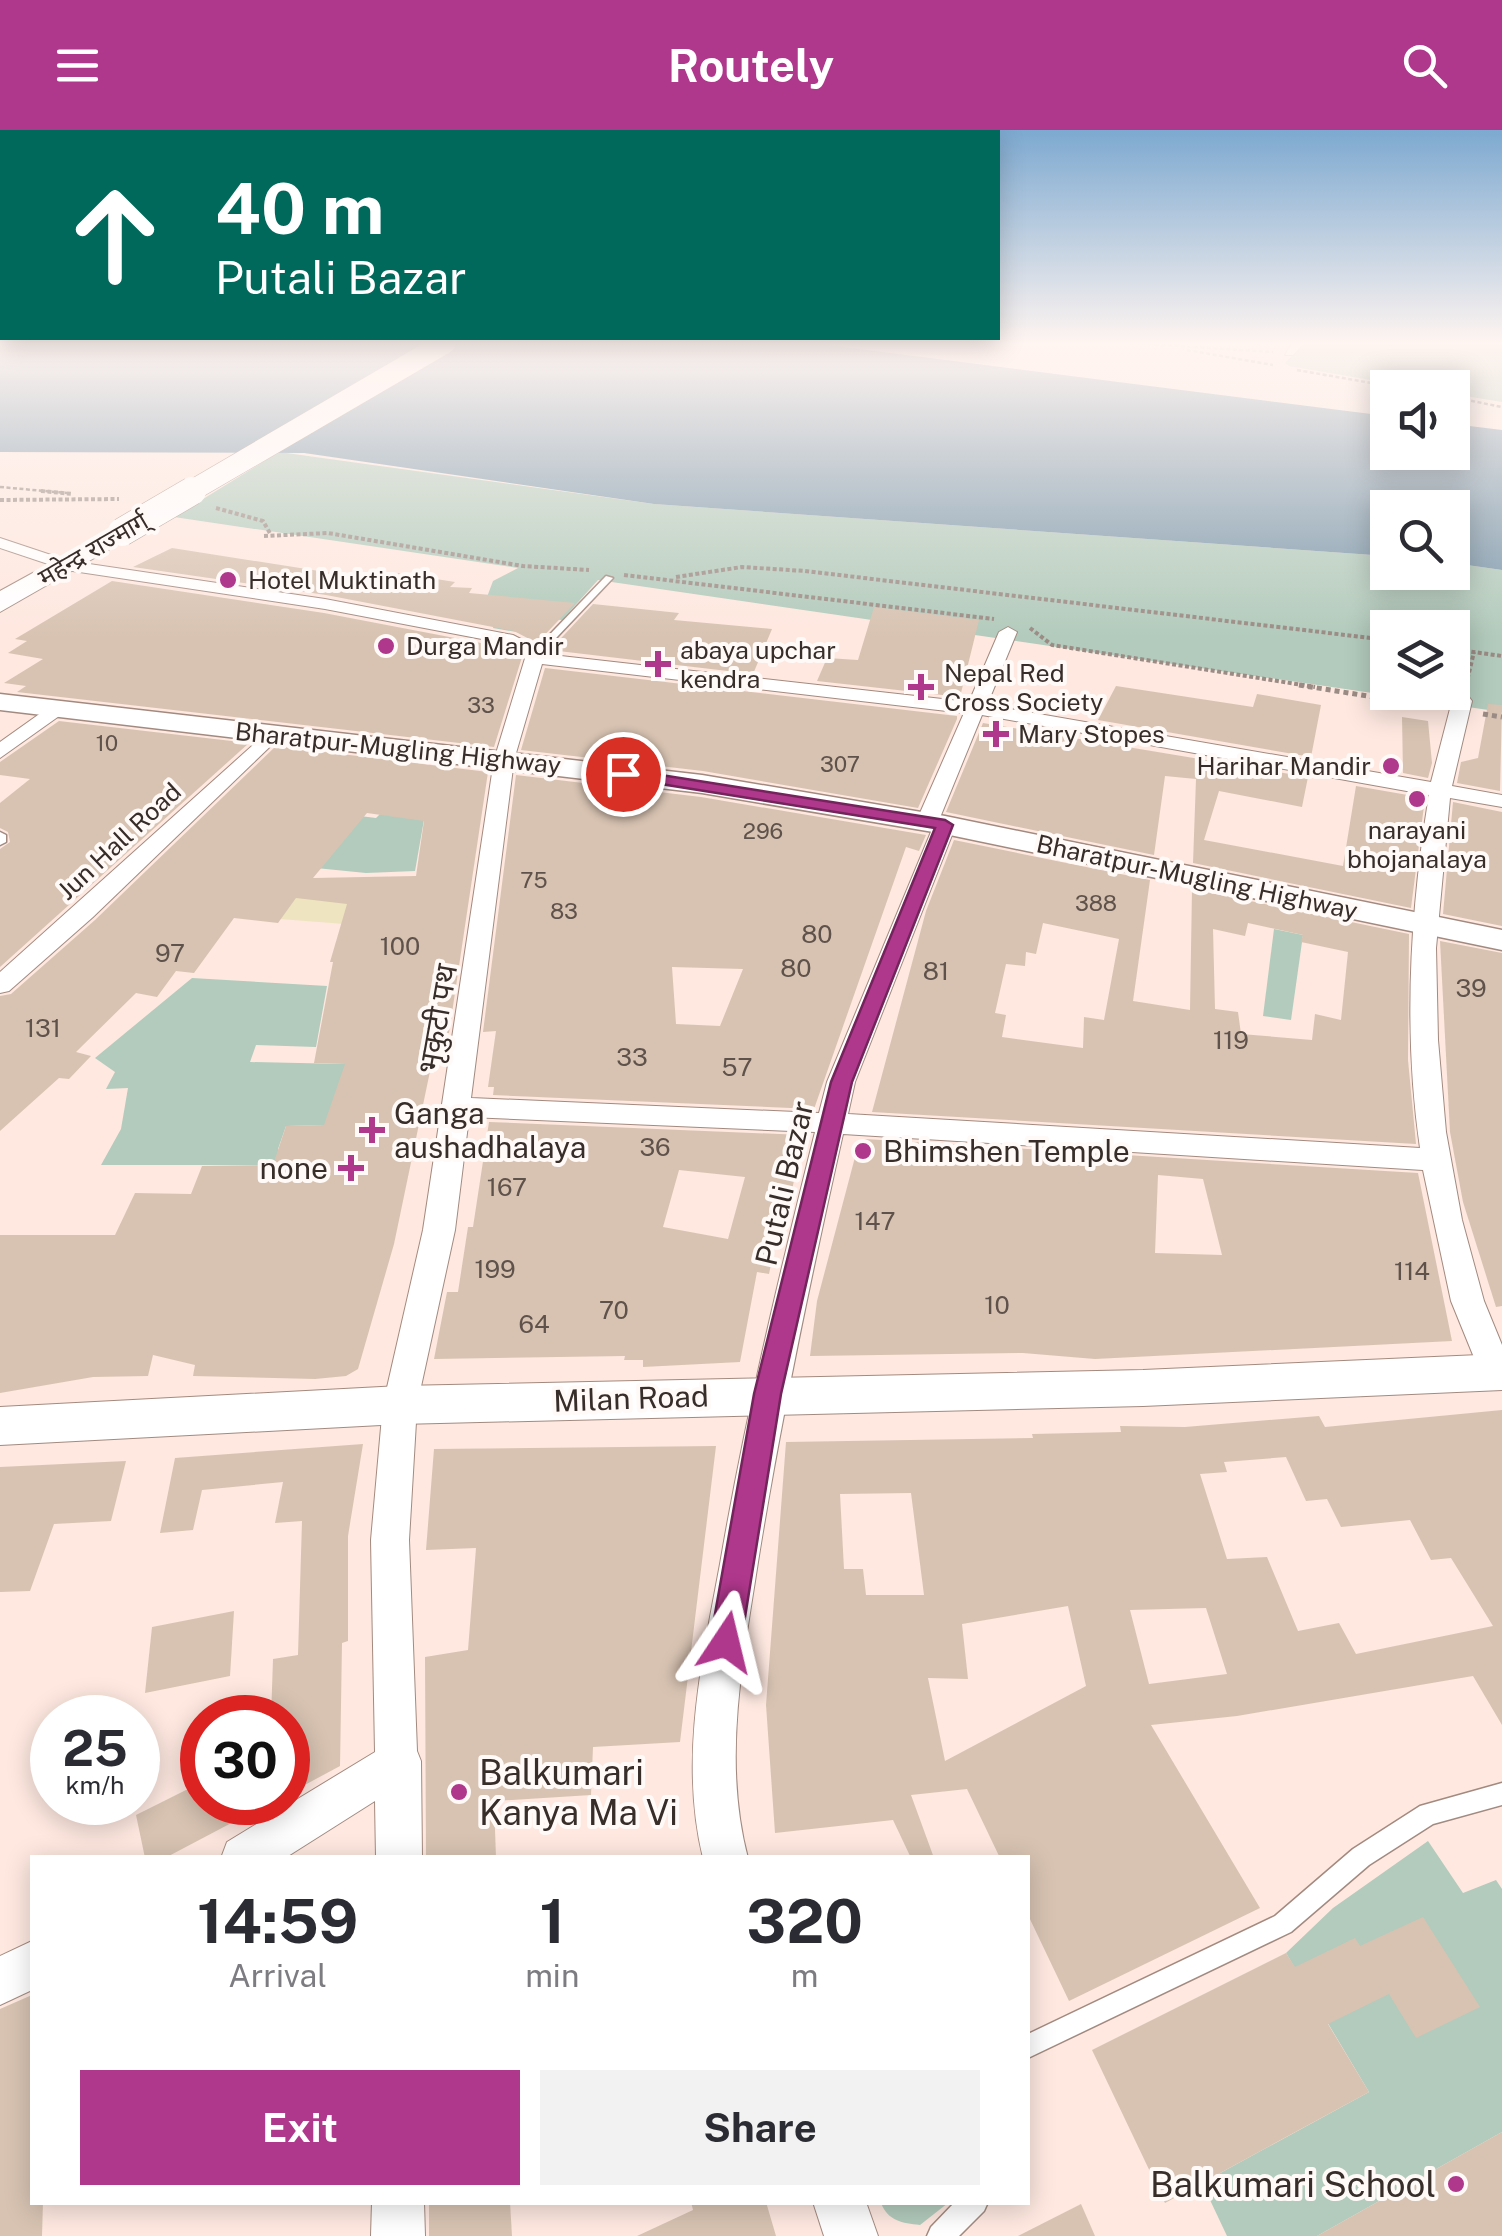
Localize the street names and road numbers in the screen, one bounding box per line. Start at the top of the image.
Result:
street label: महेन्द्र राज्मार्ग् [33,504,157,593]
street label: Bharatpur-Mugling Highway [233,716,563,780]
street label: Jun Hall Road [51,776,187,906]
street label: Bharatpur-Mugling Highway [1034,828,1360,926]
street label: भृकुटी पथ [410,961,466,1077]
street label: Putali Bazar [748,1097,820,1269]
street label: Milan Road [553,1377,709,1419]

